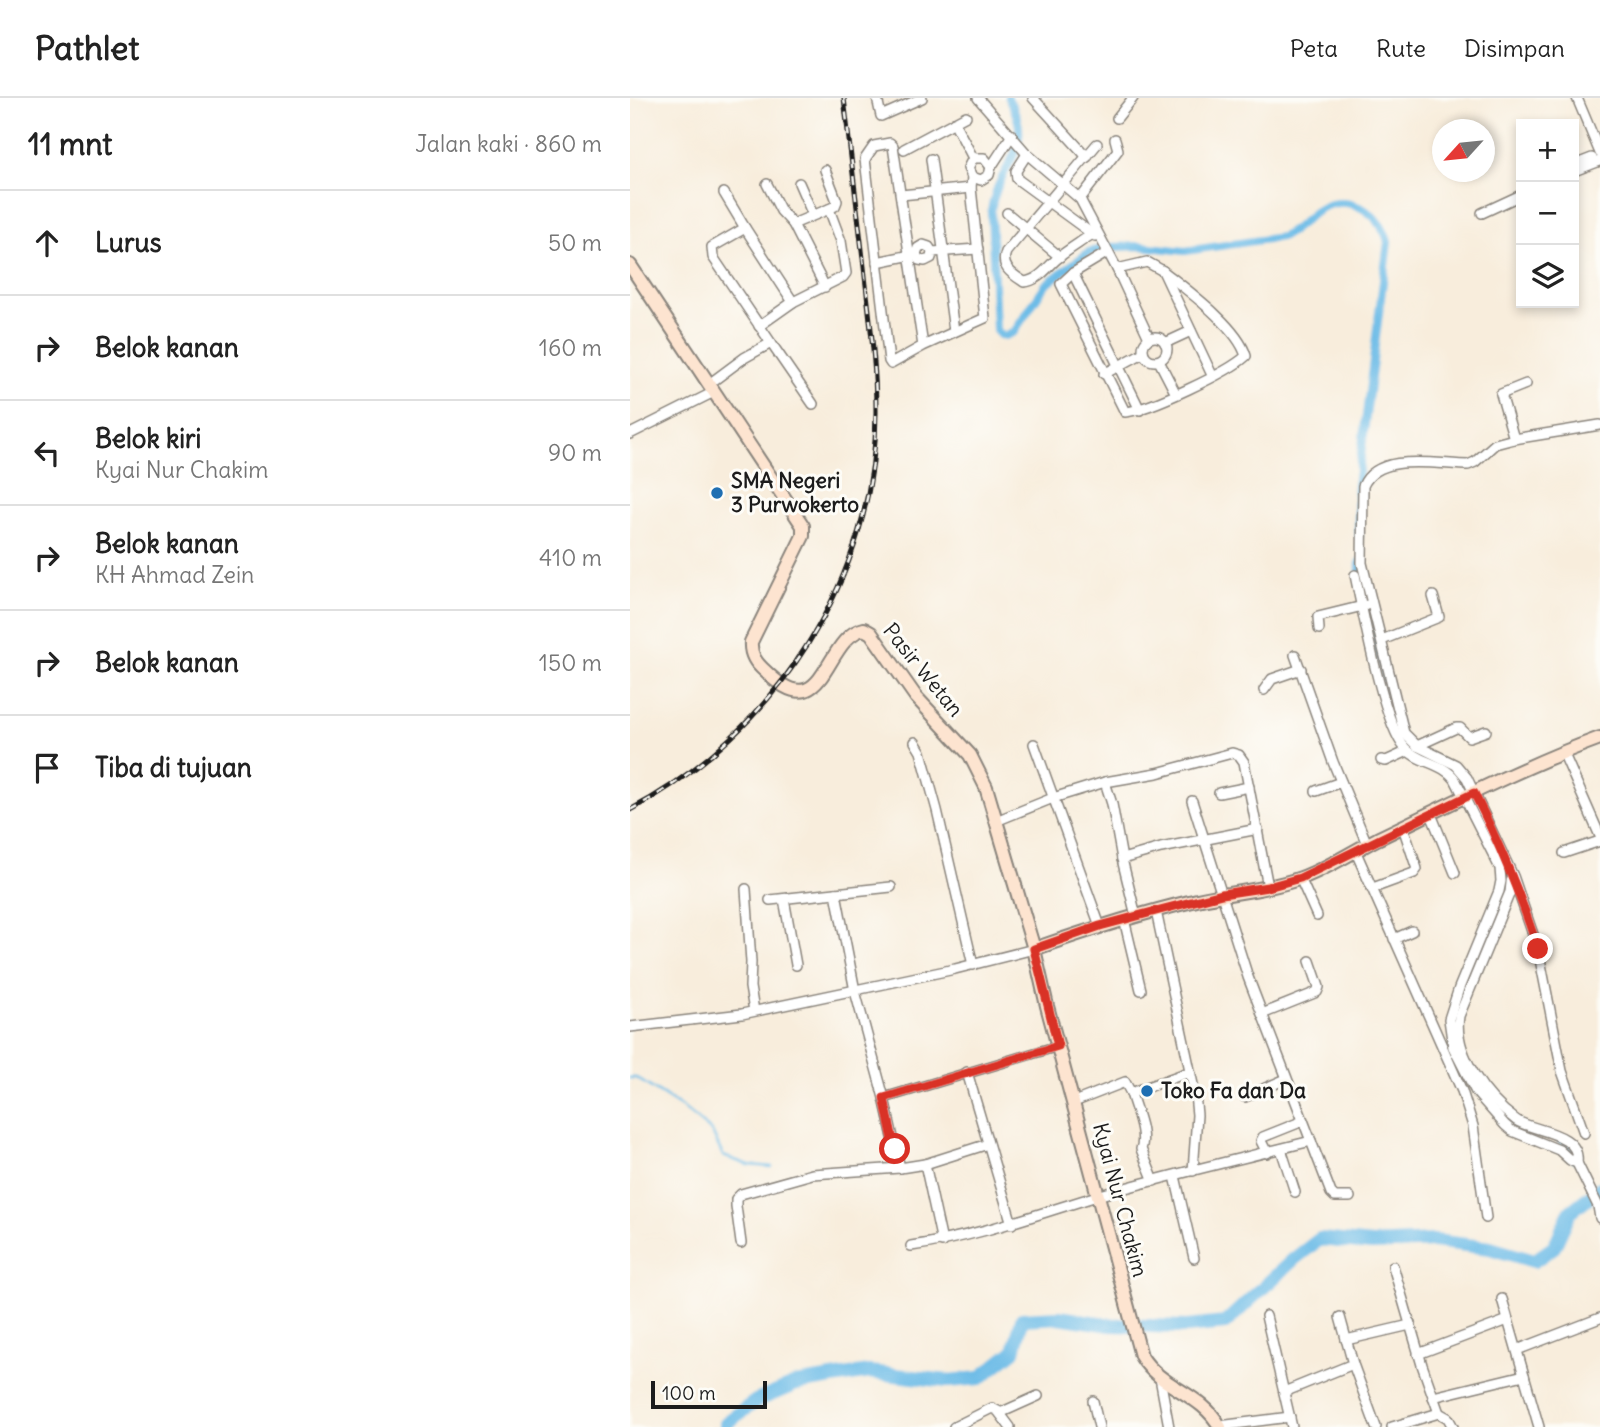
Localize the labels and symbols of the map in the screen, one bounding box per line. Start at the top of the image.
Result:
north arrow [1432,119,1495,182]
place label: SMA Negeri 3 Purwokerto [731,467,859,518]
marker: SMA Negeri 3 Purwokerto [709,485,725,501]
street label: Pasir Wetan [877,617,969,722]
route end [1522,933,1553,964]
place label: Toko Fa dan Da [1161,1077,1306,1104]
marker: Toko Fa dan Da [1139,1083,1155,1099]
street label: Kyai Nur Chakim [1087,1120,1154,1280]
route start [879,1133,910,1164]
scale bar [651,1378,766,1410]

